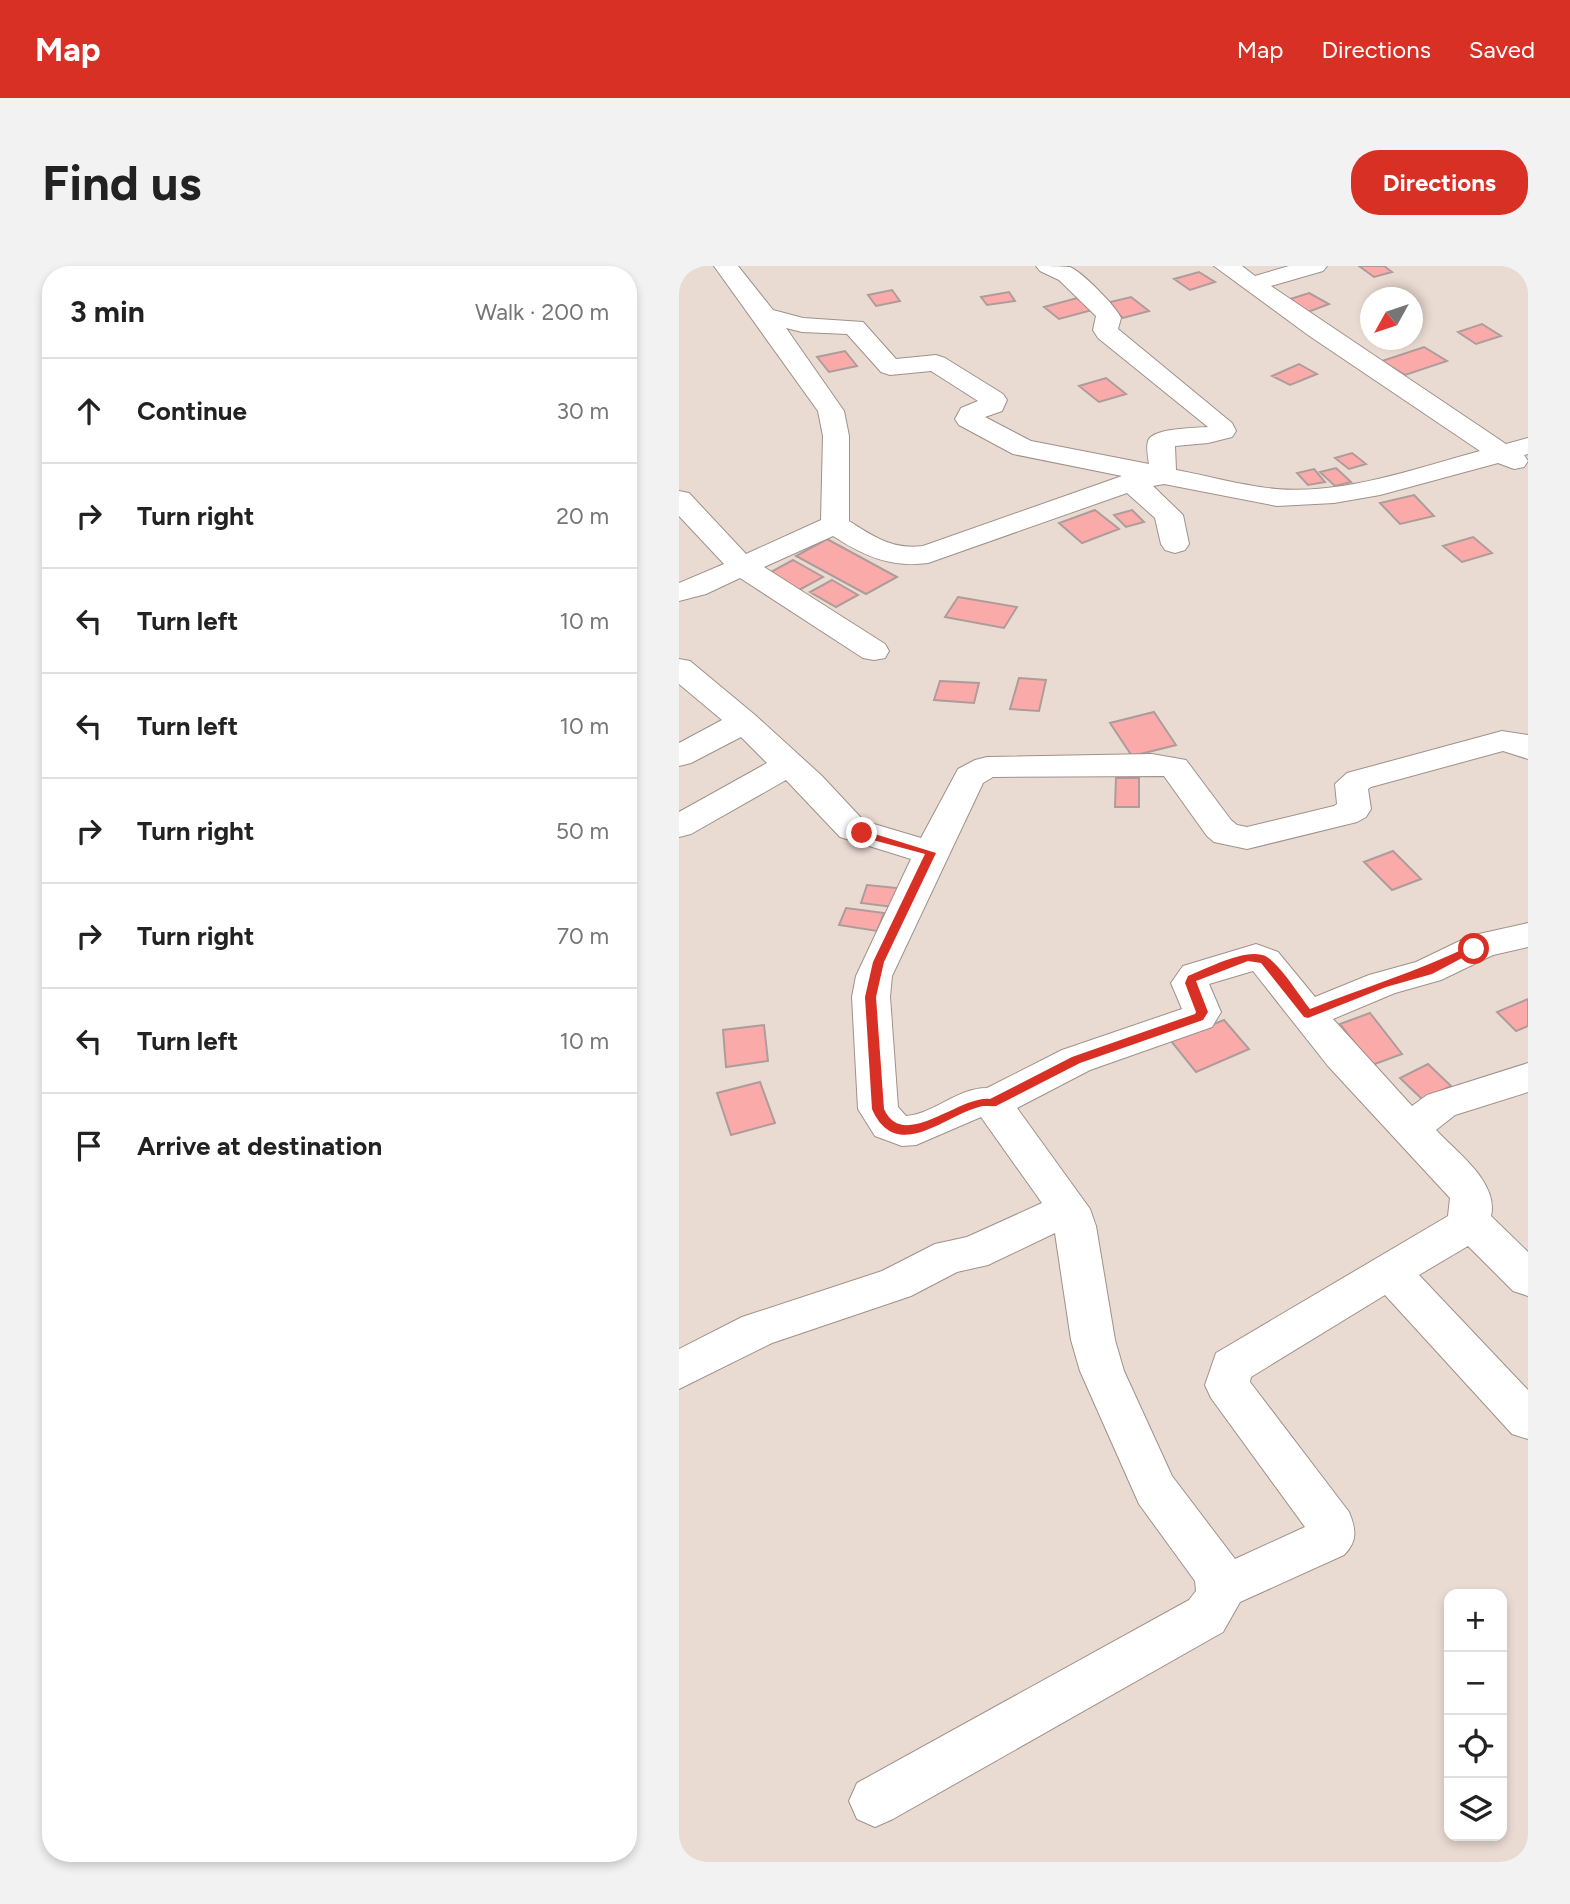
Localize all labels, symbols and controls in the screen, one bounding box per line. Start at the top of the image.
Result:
text: Map [35,30,101,69]
text: Map [1237,35,1283,64]
text: Directions [1321,35,1431,64]
text: Saved [1469,35,1535,64]
button: Directions [1351,150,1528,215]
text: Find us [42,153,201,212]
north arrow [1360,287,1423,350]
text: 3 min [70,293,145,330]
text: Walk · 200 m [475,298,609,326]
icon: ahead [70,392,108,430]
text: Continue [137,395,247,427]
text: 30 m [556,397,609,425]
icon: right [70,497,108,535]
text: Turn right [137,500,254,532]
text: 20 m [556,502,609,530]
icon: left [70,602,108,640]
text: Turn left [137,605,238,637]
text: 10 m [560,607,609,635]
icon: left [70,707,108,745]
text: Turn left [137,710,238,742]
text: 10 m [560,712,609,740]
icon: right [70,812,108,850]
text: Turn right [137,815,254,847]
text: 50 m [556,817,609,845]
route end [846,817,877,848]
icon: right [70,917,108,955]
text: Turn right [137,920,254,952]
text: 70 m [557,922,609,950]
route start [1458,933,1489,964]
icon: left [70,1022,108,1060]
text: Turn left [137,1025,238,1057]
text: 10 m [560,1027,609,1055]
icon: arrive [70,1127,108,1165]
text: Arrive at destination [137,1130,382,1162]
map controls [1444,1589,1507,1841]
button: + [1444,1589,1507,1652]
button: − [1444,1652,1507,1715]
button: locate [1444,1715,1507,1778]
button: layers [1444,1778,1507,1841]

